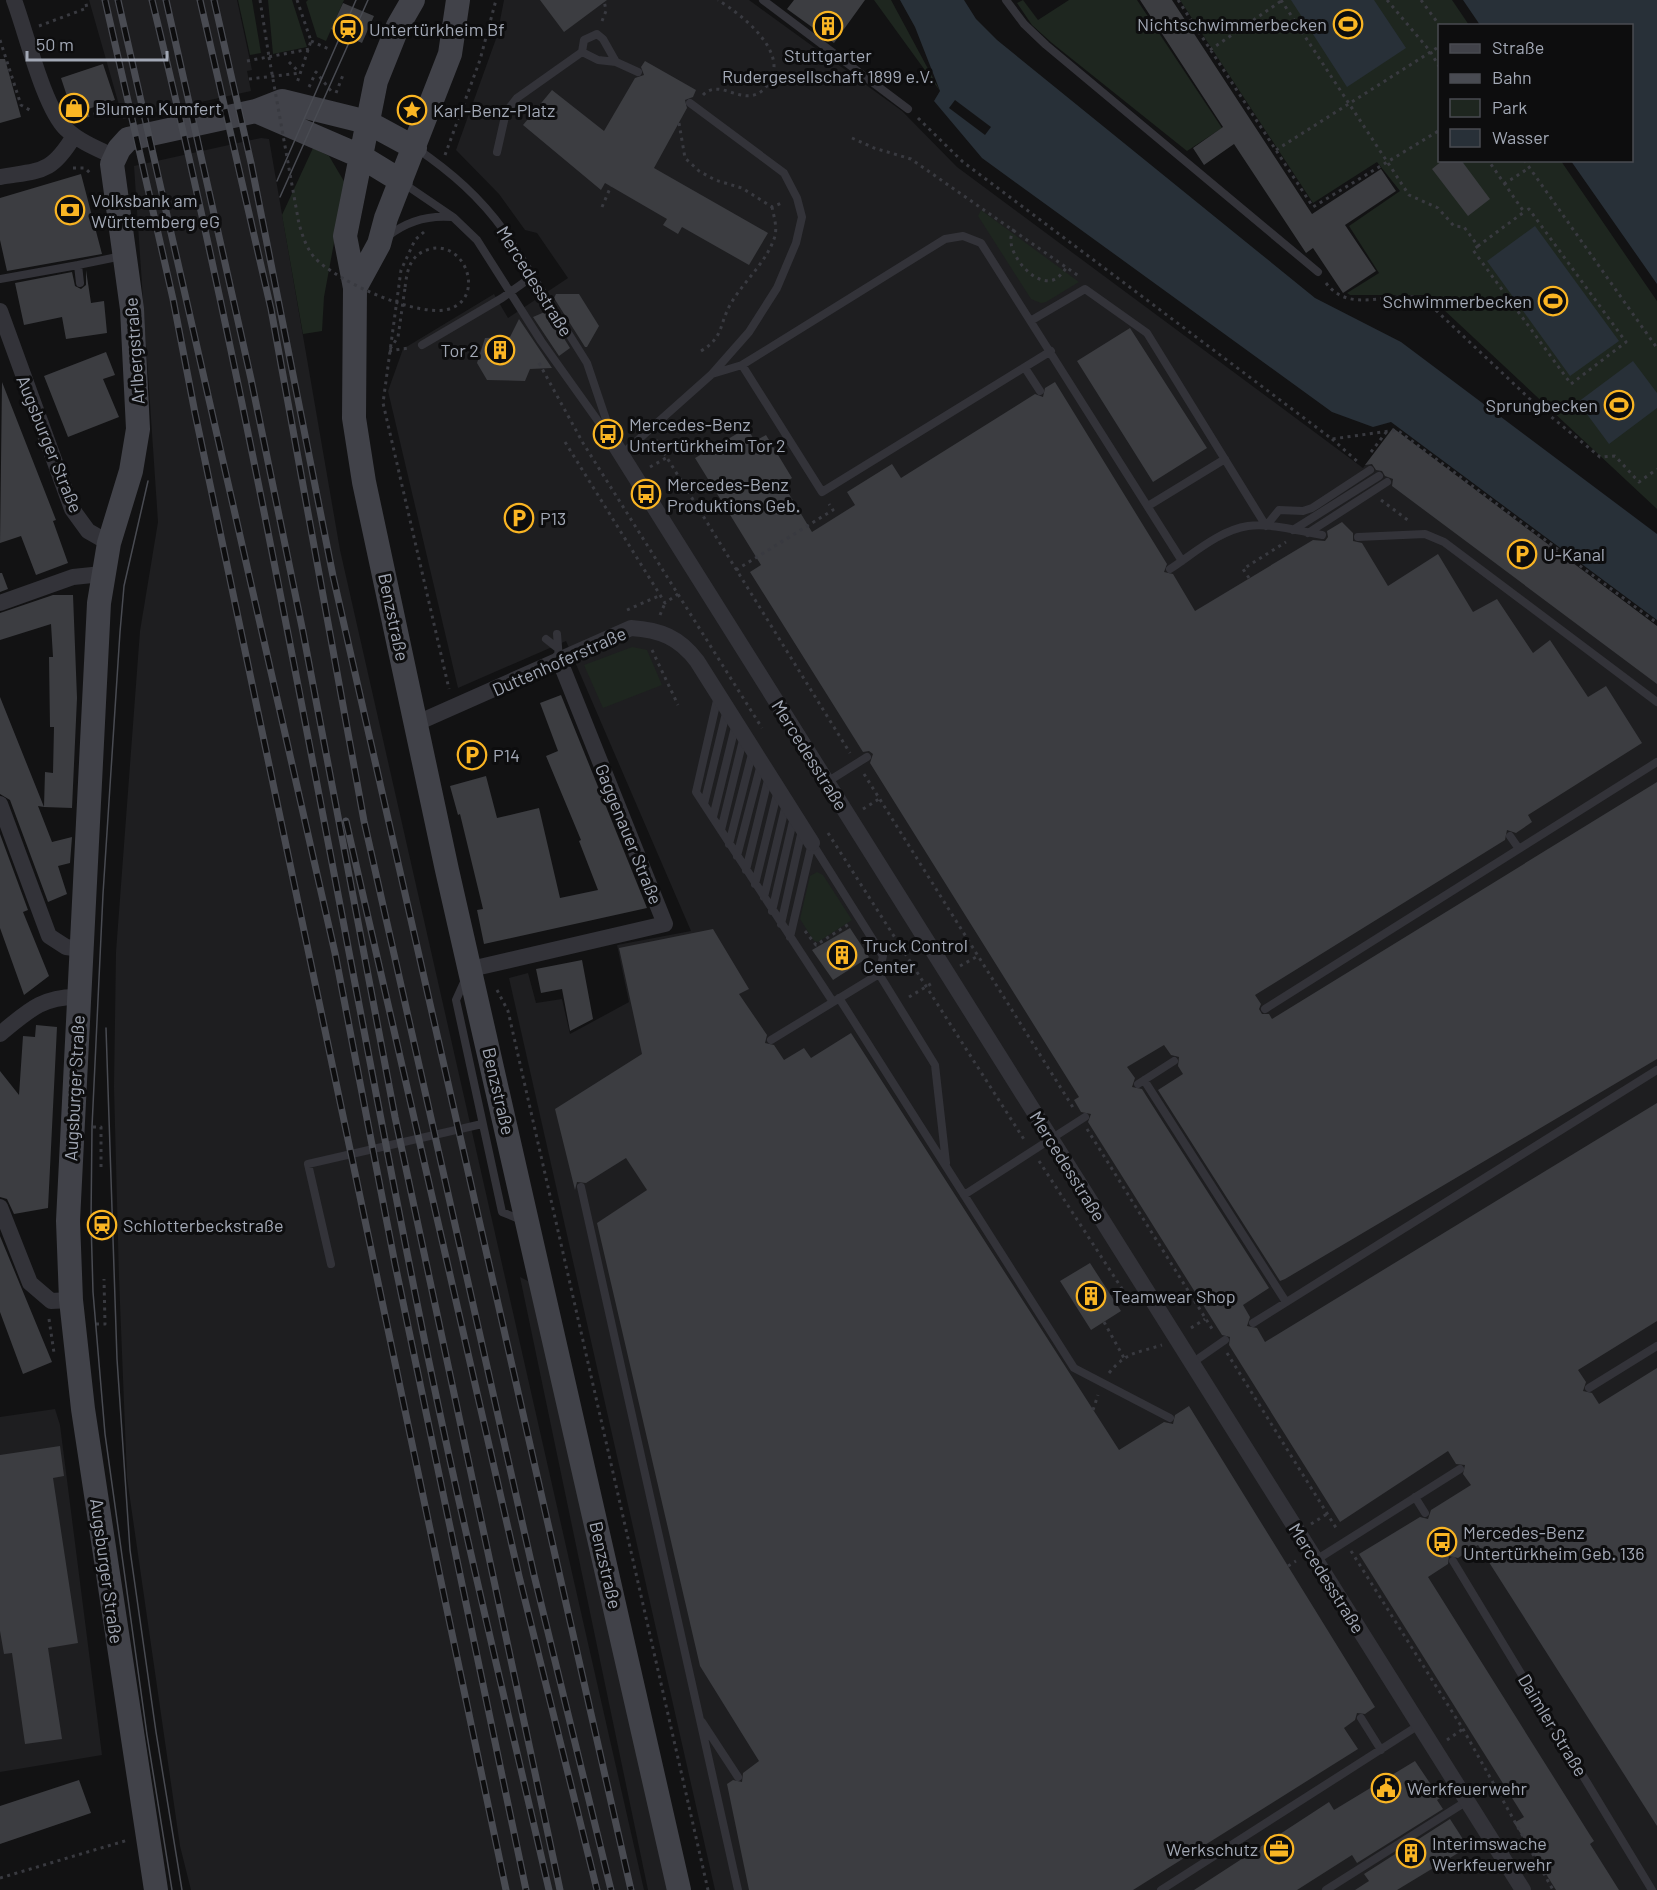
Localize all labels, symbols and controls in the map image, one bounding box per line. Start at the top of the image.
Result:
sports icon: Nichtschwimmerbecken [1332,8,1364,40]
building icon: Stuttgarter Rudergesellschaft 1899 e.V. [812,10,844,42]
station icon: Untertürkheim Bf [332,13,364,45]
place label: Nichtschwimmerbecken [1137,13,1327,35]
place label: Untertürkheim Bf [369,18,505,40]
scale bar [27,24,166,62]
legend [1438,24,1633,162]
text: 50 m [36,33,74,55]
text: Straße [1492,36,1544,58]
place label: Stuttgarter Rudergesellschaft 1899 e.V. [722,44,934,87]
text: Bahn [1492,66,1532,88]
shop icon: Blumen Kumfert [58,92,90,124]
place icon: Karl-Benz-Platz [396,94,428,126]
text: Park [1492,96,1527,118]
place label: Blumen Kumfert [95,97,222,119]
place label: Karl-Benz-Platz [433,99,555,121]
text: Wasser [1492,126,1550,148]
place label: Volksbank am Württemberg eG [91,189,220,232]
bank icon: Volksbank am Württemberg eG [54,194,86,226]
street label: Mercedesstraße [492,222,578,340]
sports icon: Schwimmerbecken [1537,285,1569,317]
place label: Schwimmerbecken [1383,290,1532,312]
street label: Arlbergstraße [119,297,149,405]
building icon: Tor 2 [484,334,516,366]
place label: Tor 2 [440,339,479,361]
street label: Augsburger Straße [12,372,88,516]
sports icon: Sprungbecken [1603,389,1635,421]
place label: Sprungbecken [1485,394,1598,416]
place label: Mercedes-Benz Untertürkheim Tor 2 [629,413,786,456]
bus stop icon: Mercedes-Benz Untertürkheim Tor 2 [592,418,624,450]
place label: Mercedes-Benz Produktions Geb. [667,473,800,516]
bus stop icon: Mercedes-Benz Produktions Geb. [630,478,662,510]
parking icon: P13 [503,502,535,534]
place label: P13 [540,507,566,529]
parking icon: U-Kanal [1506,538,1538,570]
place label: U-Kanal [1543,543,1605,565]
street label: Benzstraße [374,571,414,663]
street label: Duttenhoferstraße [489,622,629,700]
street label: Mercedesstraße [767,696,853,814]
parking icon: P14 [456,739,488,771]
place label: P14 [493,744,520,766]
street label: Gaggenauer Straße [591,760,667,908]
place label: Truck Control Center [863,934,968,977]
building icon: Truck Control Center [826,939,858,971]
street label: Augsburger Straße [59,1014,89,1162]
street label: Benzstraße [478,1045,520,1137]
street label: Mercedesstraße [1025,1107,1111,1225]
station icon: Schlotterbeckstraße [86,1209,118,1241]
place label: Schlotterbeckstraße [123,1214,284,1236]
building icon: Teamwear Shop [1075,1280,1107,1312]
place label: Teamwear Shop [1112,1285,1236,1307]
street label: Augsburger Straße [86,1497,128,1645]
street label: Benzstraße [585,1519,627,1611]
street label: Mercedesstraße [1284,1519,1370,1637]
place label: Mercedes-Benz Untertürkheim Geb. 136 [1463,1521,1645,1564]
bus stop icon: Mercedes-Benz Untertürkheim Geb. 136 [1426,1526,1458,1558]
street label: Daimler Straße [1514,1670,1592,1780]
public building icon: Werkfeuerwehr [1370,1772,1402,1804]
place label: Werkfeuerwehr [1407,1777,1528,1799]
place label: Interimswache Werkfeuerwehr [1432,1832,1553,1875]
office icon: Werkschutz [1263,1833,1295,1865]
building icon: Interimswache Werkfeuerwehr [1395,1837,1427,1869]
place label: Werkschutz [1166,1838,1258,1860]

